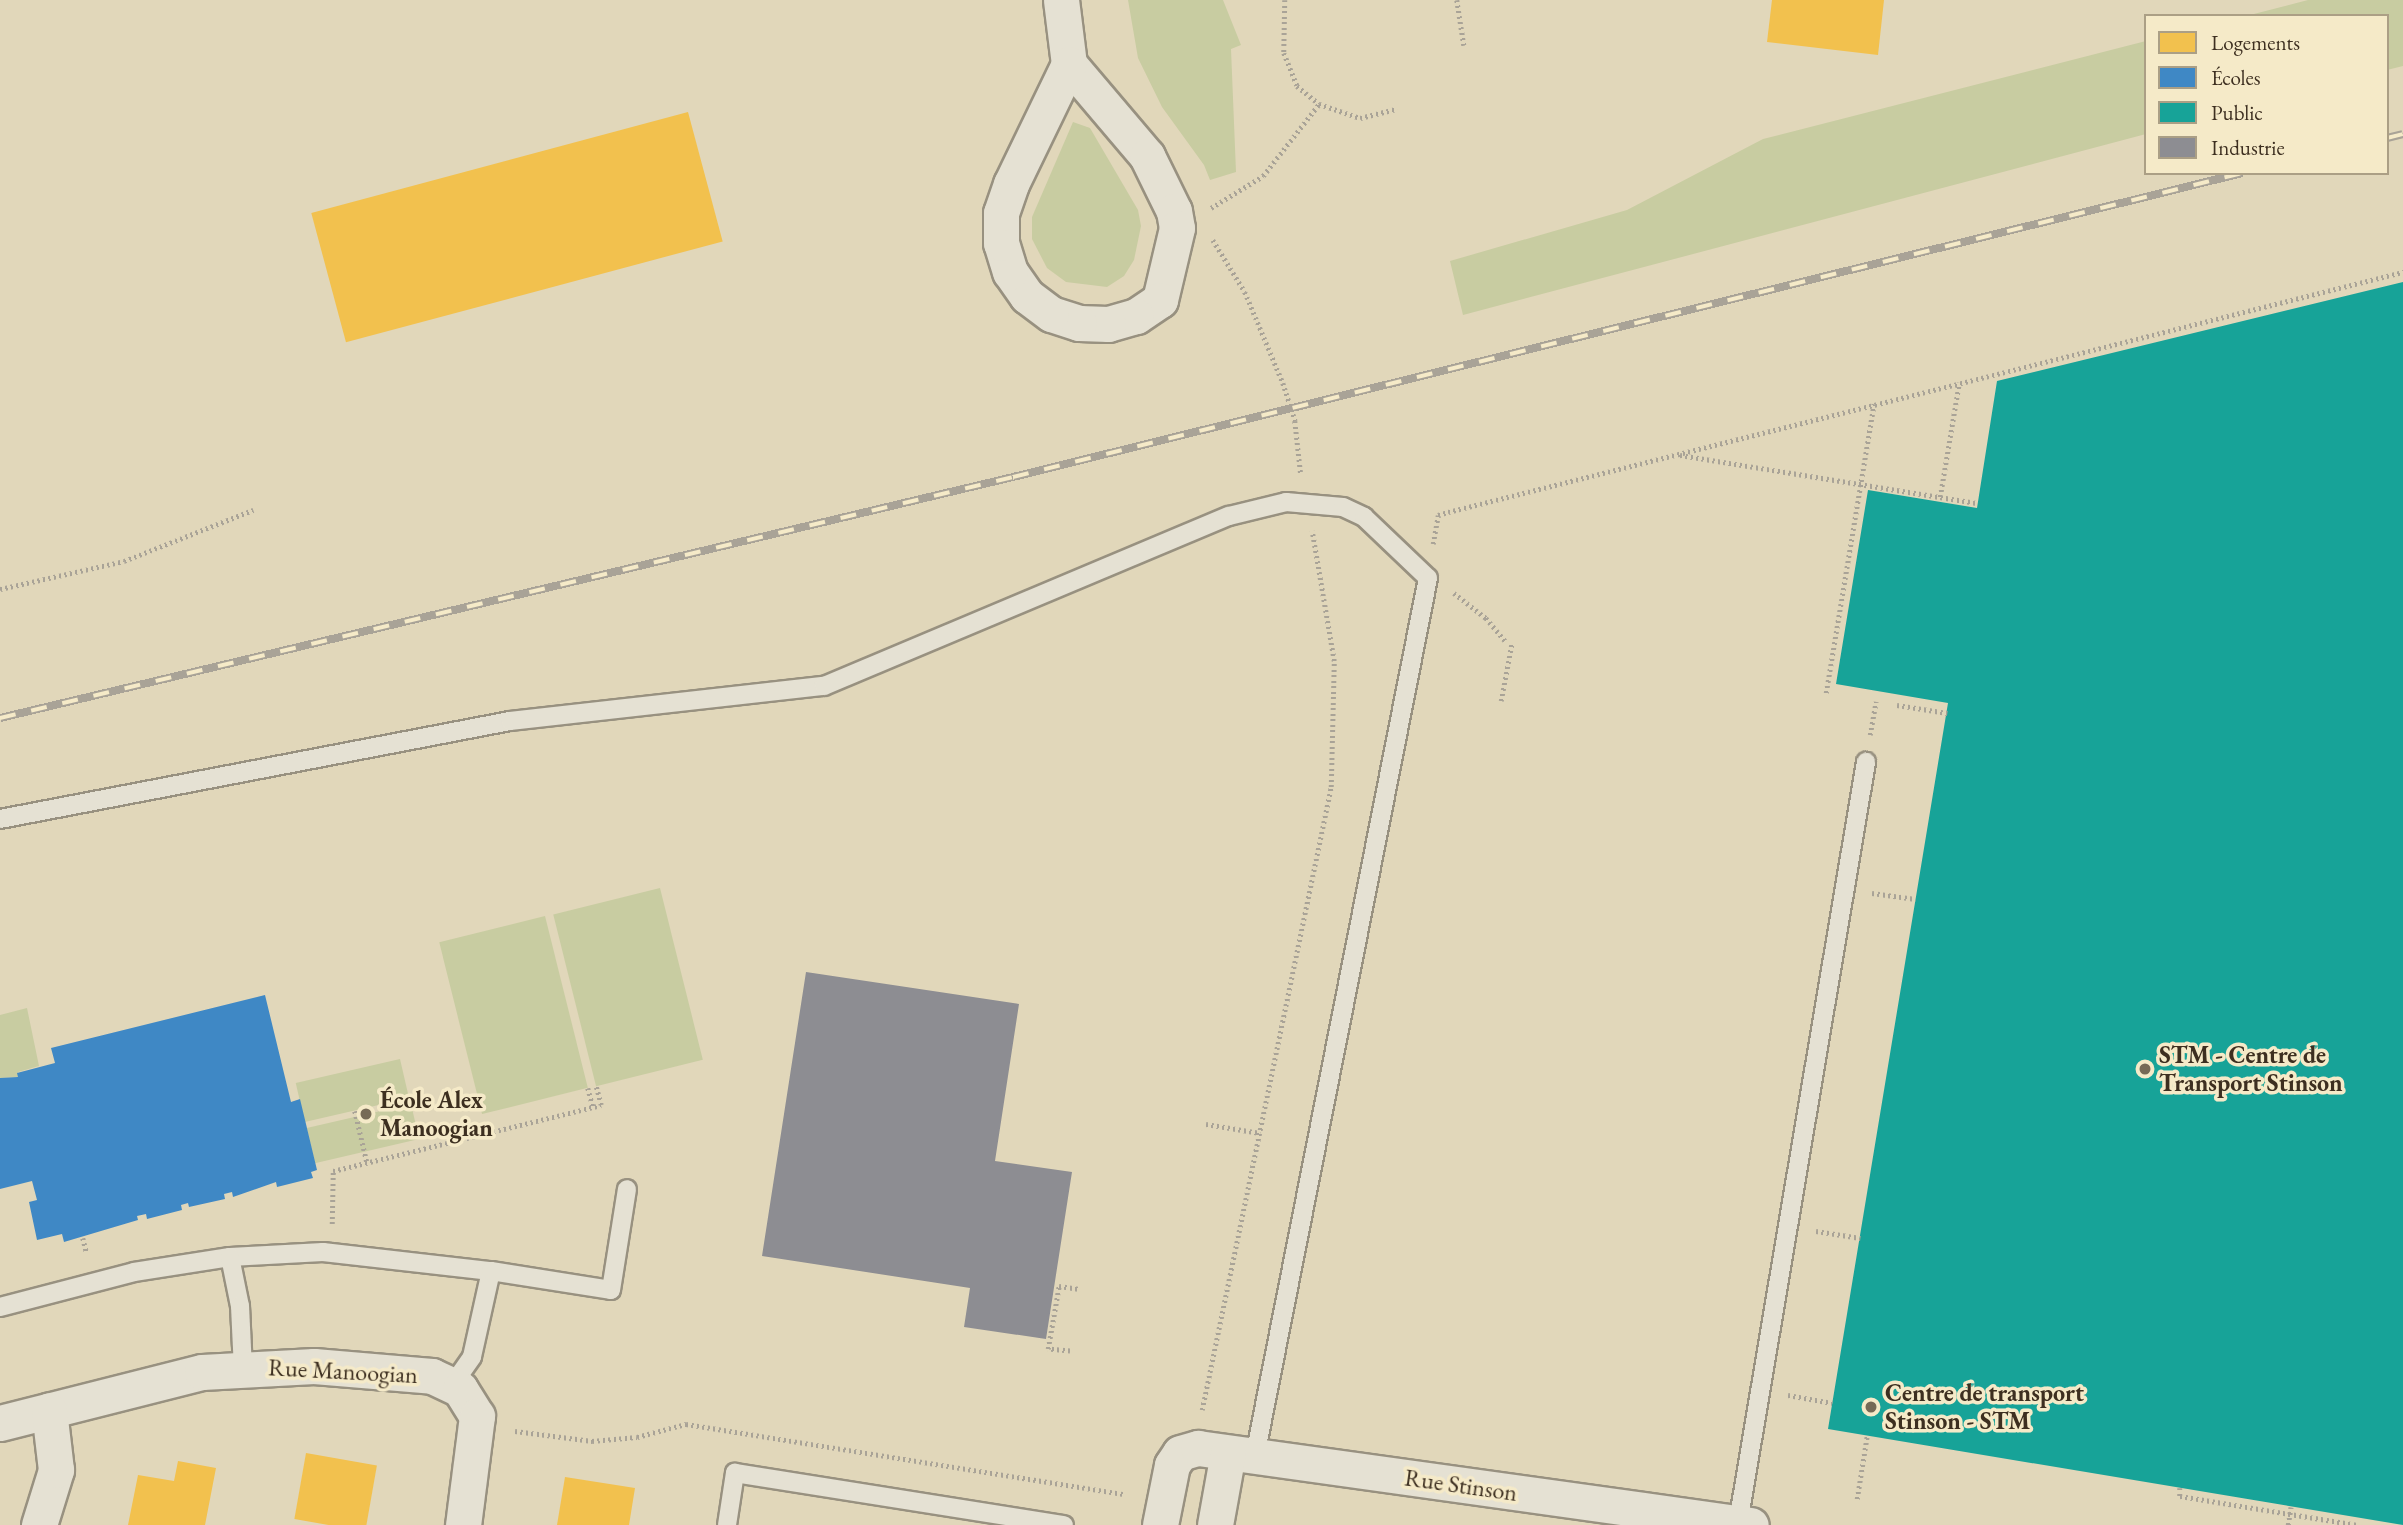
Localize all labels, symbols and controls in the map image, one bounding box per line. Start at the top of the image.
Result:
legend [2144,14,2389,175]
text: Logements [2211,29,2300,56]
text: Écoles [2211,64,2261,91]
text: Public [2211,99,2263,126]
text: Industrie [2211,134,2285,161]
place label: STM - Centre de Transport Stinson [2159,1041,2343,1097]
marker: STM - Centre de Transport Stinson [2137,1061,2153,1077]
place label: École Alex Manoogian [380,1086,493,1142]
marker: École Alex Manoogian [358,1106,374,1122]
street label: Rue Manoogian [268,1353,418,1389]
place label: Centre de transport Stinson - STM [1885,1379,2084,1435]
marker: Centre de transport Stinson - STM [1863,1399,1879,1415]
street label: Rue Stinson [1403,1463,1519,1507]

